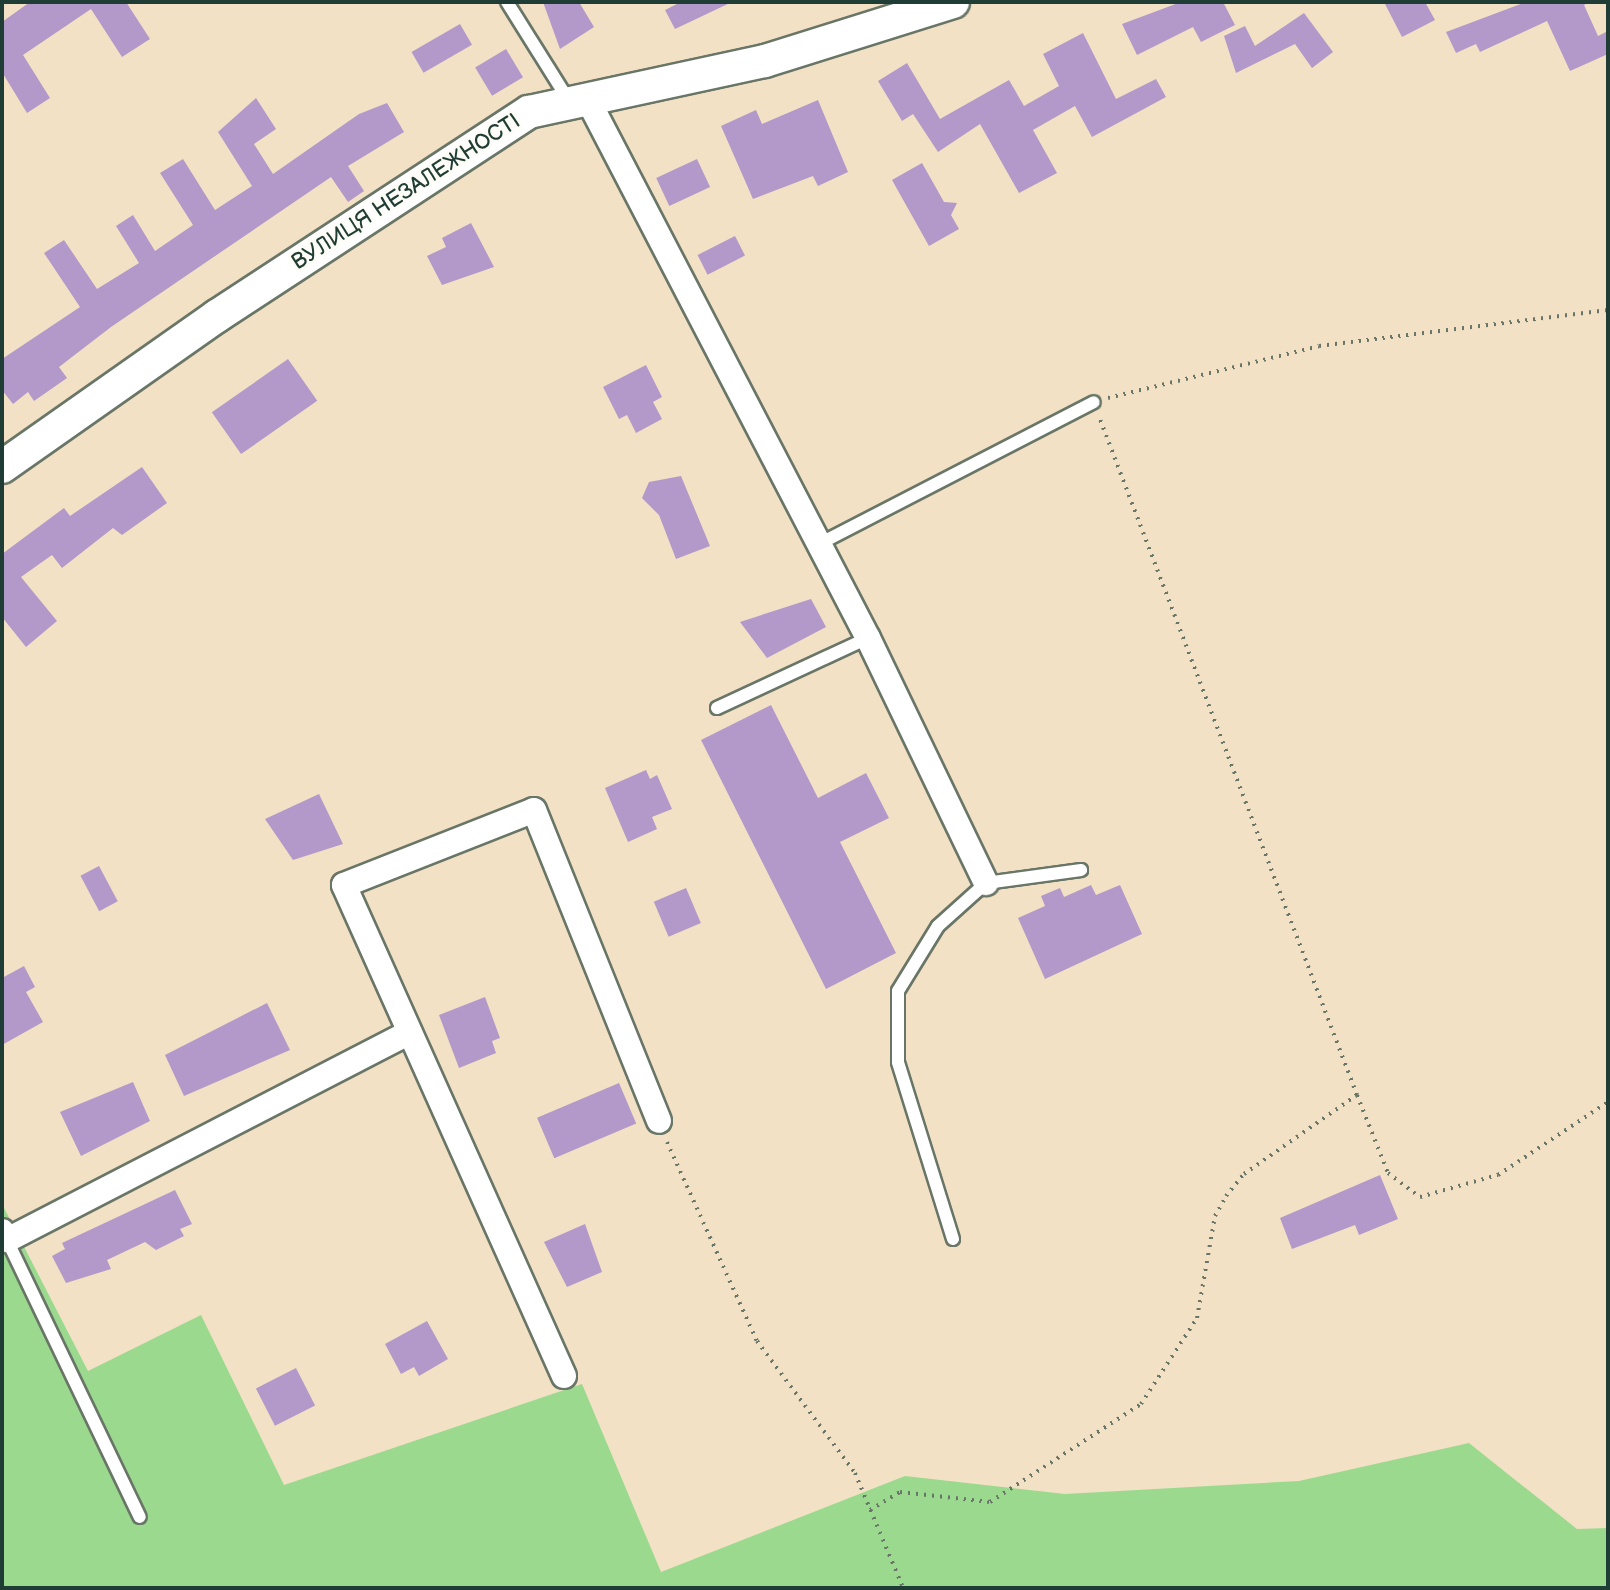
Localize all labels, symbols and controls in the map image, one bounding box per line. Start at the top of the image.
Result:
street label: ВУЛИЦЯ НЕЗАЛЕЖНОСТІ [287,108,525,276]

